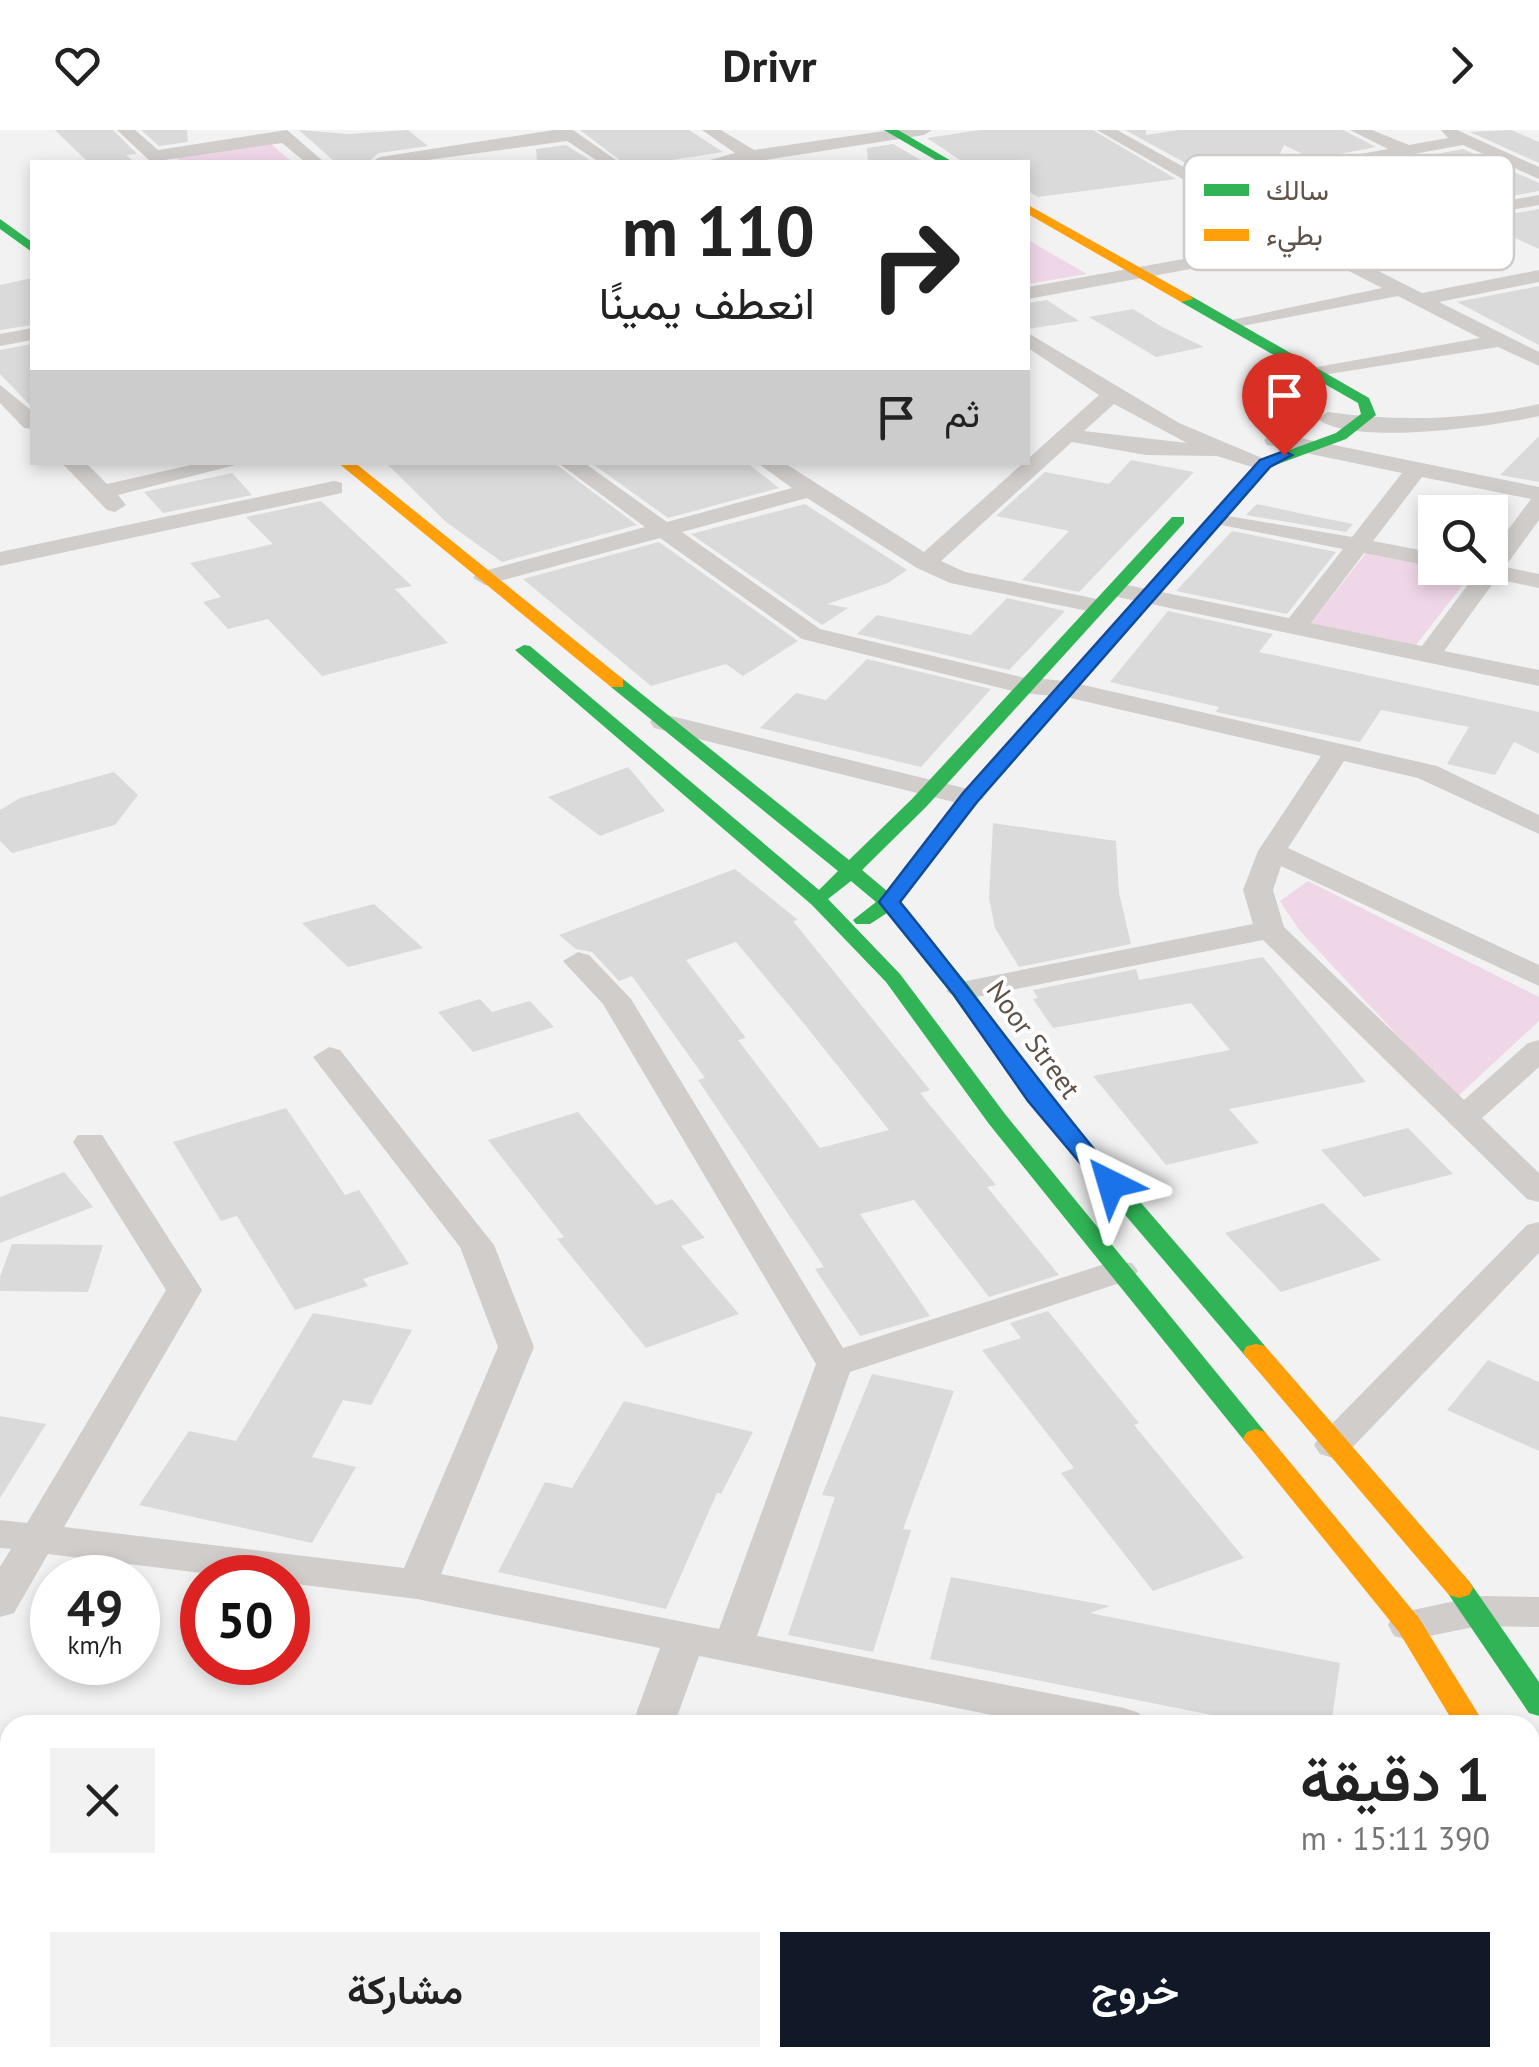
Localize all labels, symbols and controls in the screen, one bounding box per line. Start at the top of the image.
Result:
text: Drivr [722,36,817,94]
icon: heart [50,38,105,93]
icon: forward [1434,38,1489,93]
legend [1184,155,1514,270]
text: سالك [1266,171,1329,208]
text: 110 m [622,185,815,275]
icon: right [850,200,980,330]
text: بطيء [1266,216,1323,258]
text: انعطف يمينًا [599,273,815,331]
pin [1242,353,1327,456]
icon: arrive [1257,368,1312,423]
text: ثم [944,388,980,437]
icon: arrive [869,390,924,445]
map controls [1418,495,1508,585]
button: search [1418,495,1508,585]
street label: Noor Street [979,973,1090,1106]
position arrow [1059,1132,1163,1236]
speed limit sign: 50 [180,1555,310,1685]
text: 49 [67,1575,123,1640]
text: km/h [68,1629,122,1661]
text: 1 دقيقة [1300,1740,1490,1818]
button: close [50,1748,155,1853]
text: 390 m · 15:11 [1301,1817,1490,1859]
button: مشاركة [50,1932,760,2047]
button: خروج [780,1932,1490,2047]

